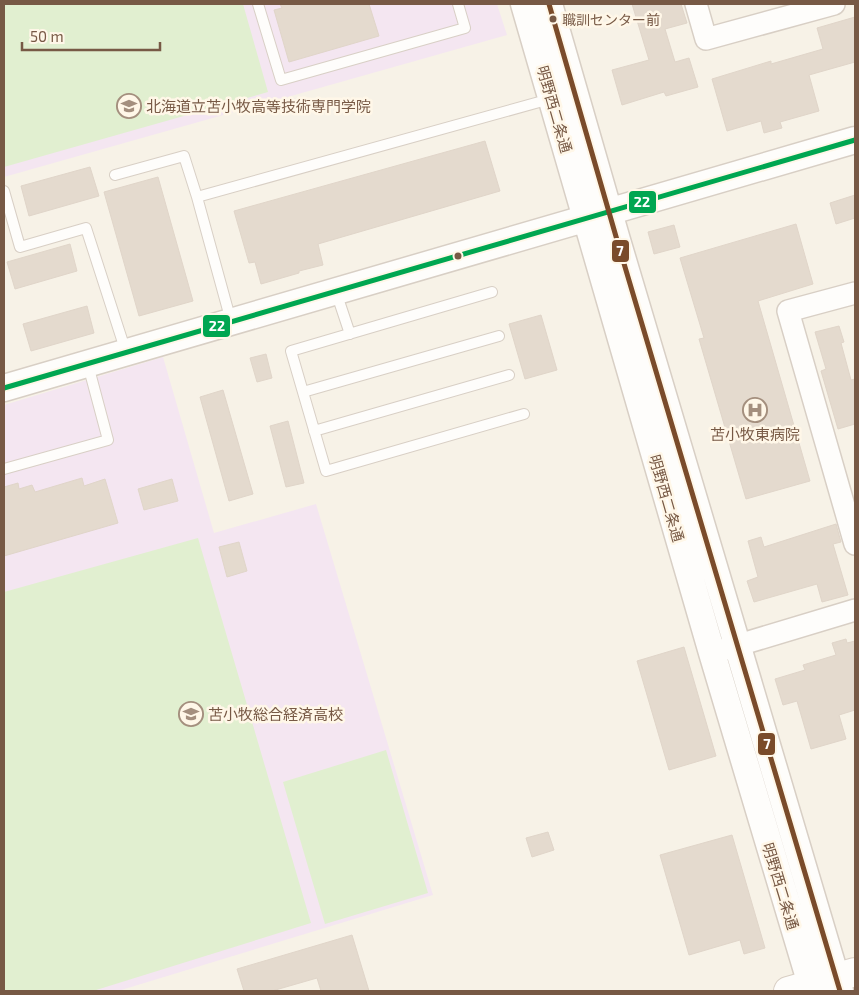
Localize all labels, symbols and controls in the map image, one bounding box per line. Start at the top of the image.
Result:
place label: 職訓センター前 [562,11,660,28]
marker: 職訓センター前 [548,14,558,24]
scale bar [22,20,160,52]
text: 50 m [30,27,64,45]
street label: 明野西二条通 [534,63,576,155]
school or university icon: 北海道立苫小牧高等技術専門学院 [116,93,142,119]
place label: 北海道立苫小牧高等技術専門学院 [146,97,371,115]
line badge: 22 [628,190,657,214]
text: 22 [634,193,650,210]
line badge: 7 [611,239,630,263]
text: 7 [616,242,624,259]
unlabelled marker [453,251,463,261]
line badge: 22 [202,314,231,338]
text: 22 [209,317,225,334]
hospital icon: 苫小牧東病院 [742,397,768,423]
place label: 苫小牧東病院 [710,425,800,443]
street label: 明野西二条通 [646,452,688,544]
school or university icon: 苫小牧総合経済高校 [178,701,204,727]
place label: 苫小牧総合経済高校 [208,705,343,723]
line badge: 7 [757,732,776,756]
text: 7 [763,735,771,752]
street label: 明野西二条通 [759,840,803,932]

